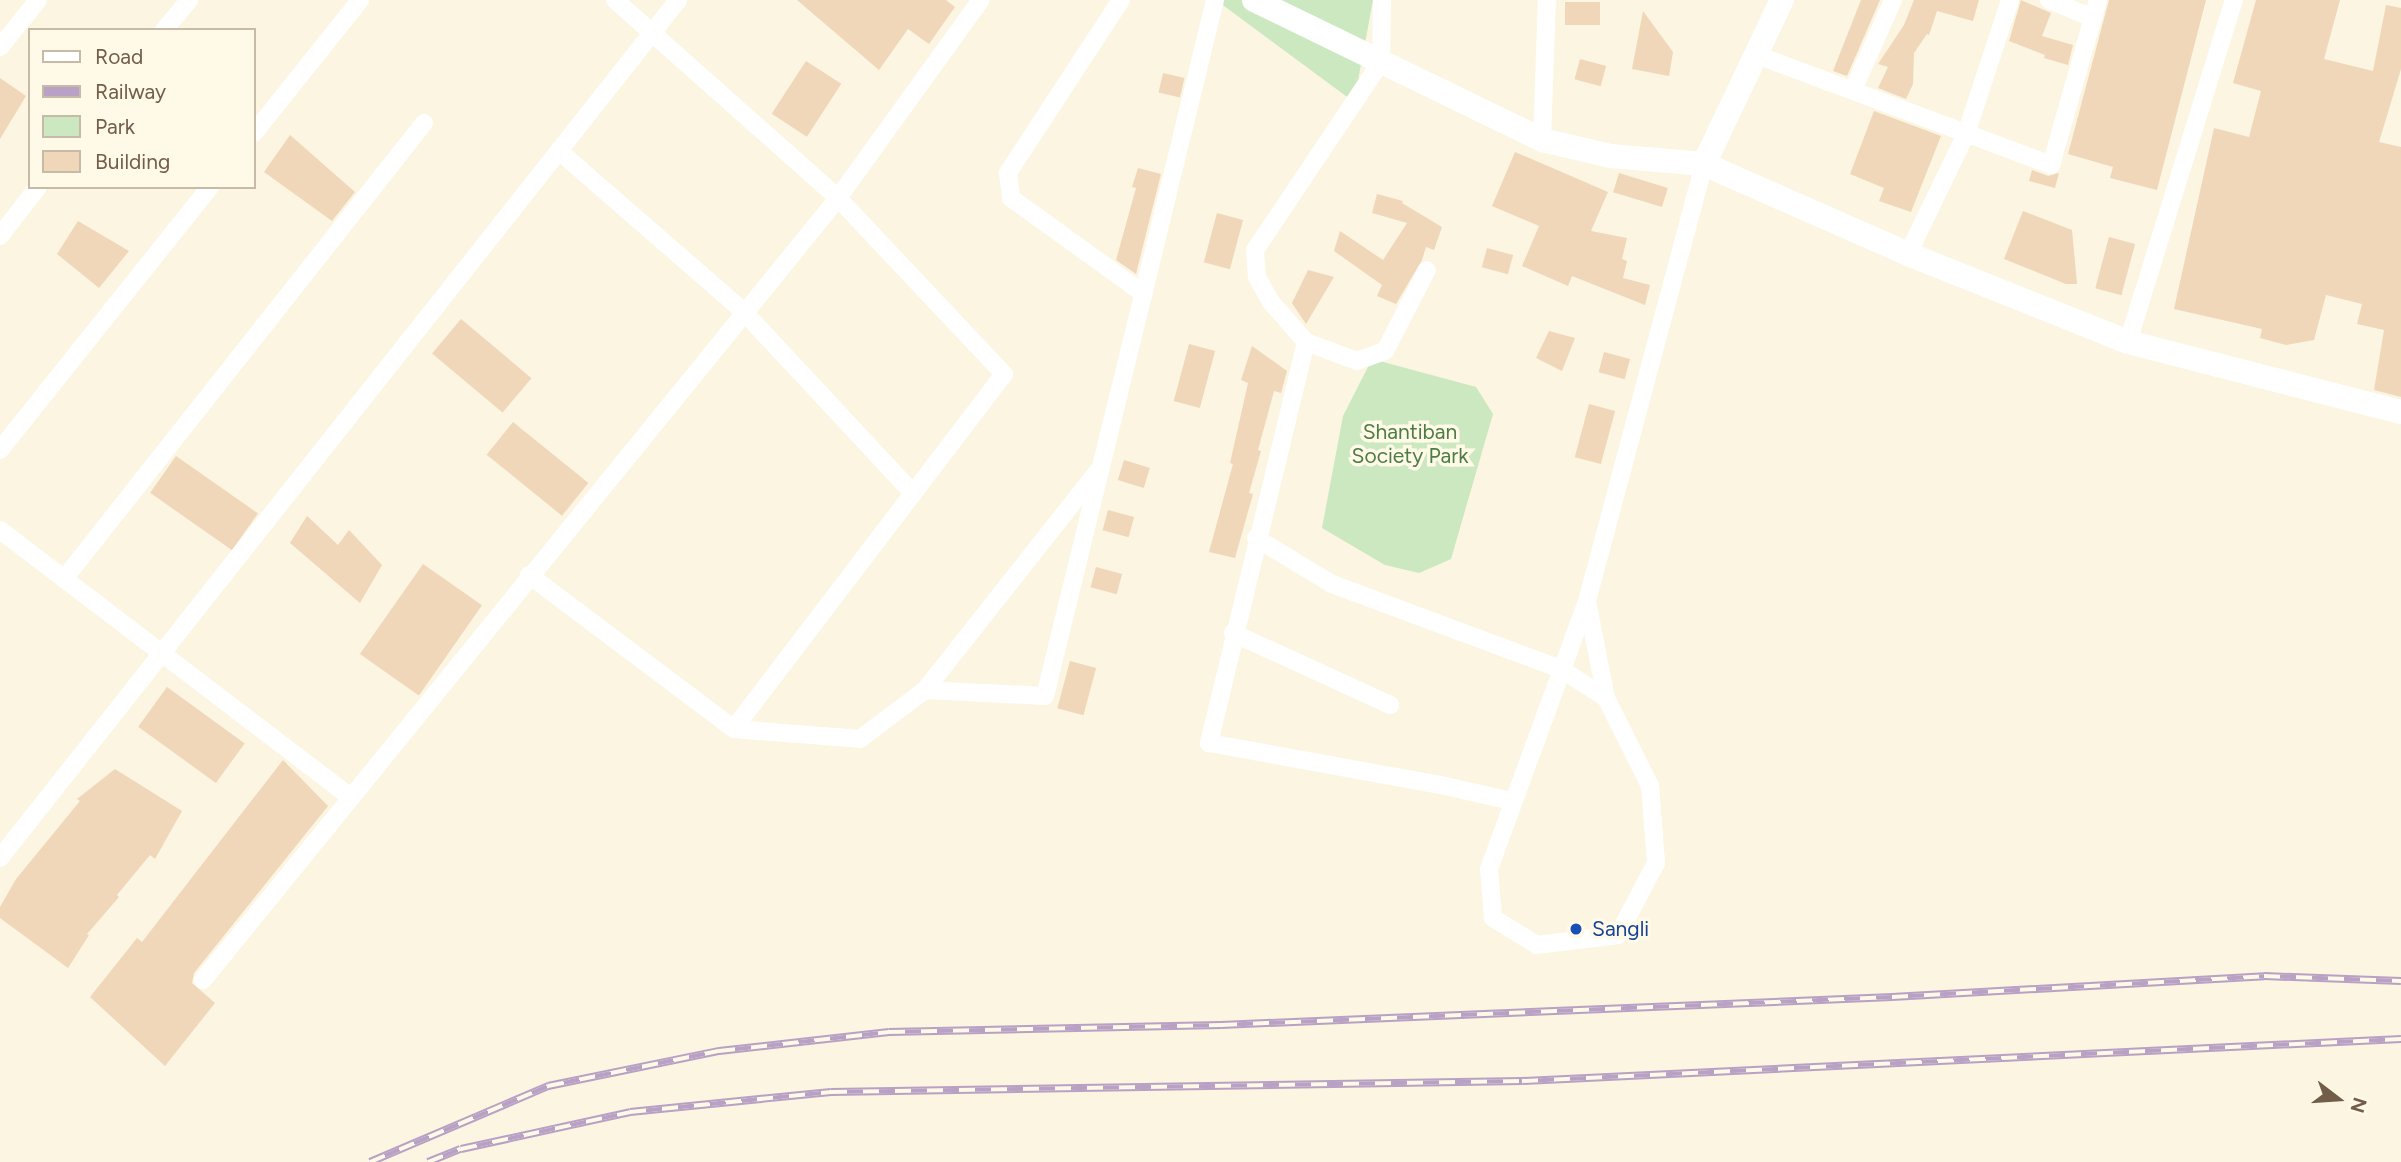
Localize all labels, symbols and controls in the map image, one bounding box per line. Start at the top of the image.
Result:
legend [28,28,256,189]
text: Road [95,44,143,69]
text: Railway [95,79,166,104]
text: Park [95,114,135,139]
text: Building [95,149,170,174]
park label: Shantiban Society Park [1352,419,1468,469]
place label: Sangli [1592,916,1649,942]
marker: Sangli [1566,919,1586,939]
north arrow [2303,1064,2373,1134]
text: N [2345,1095,2372,1116]

